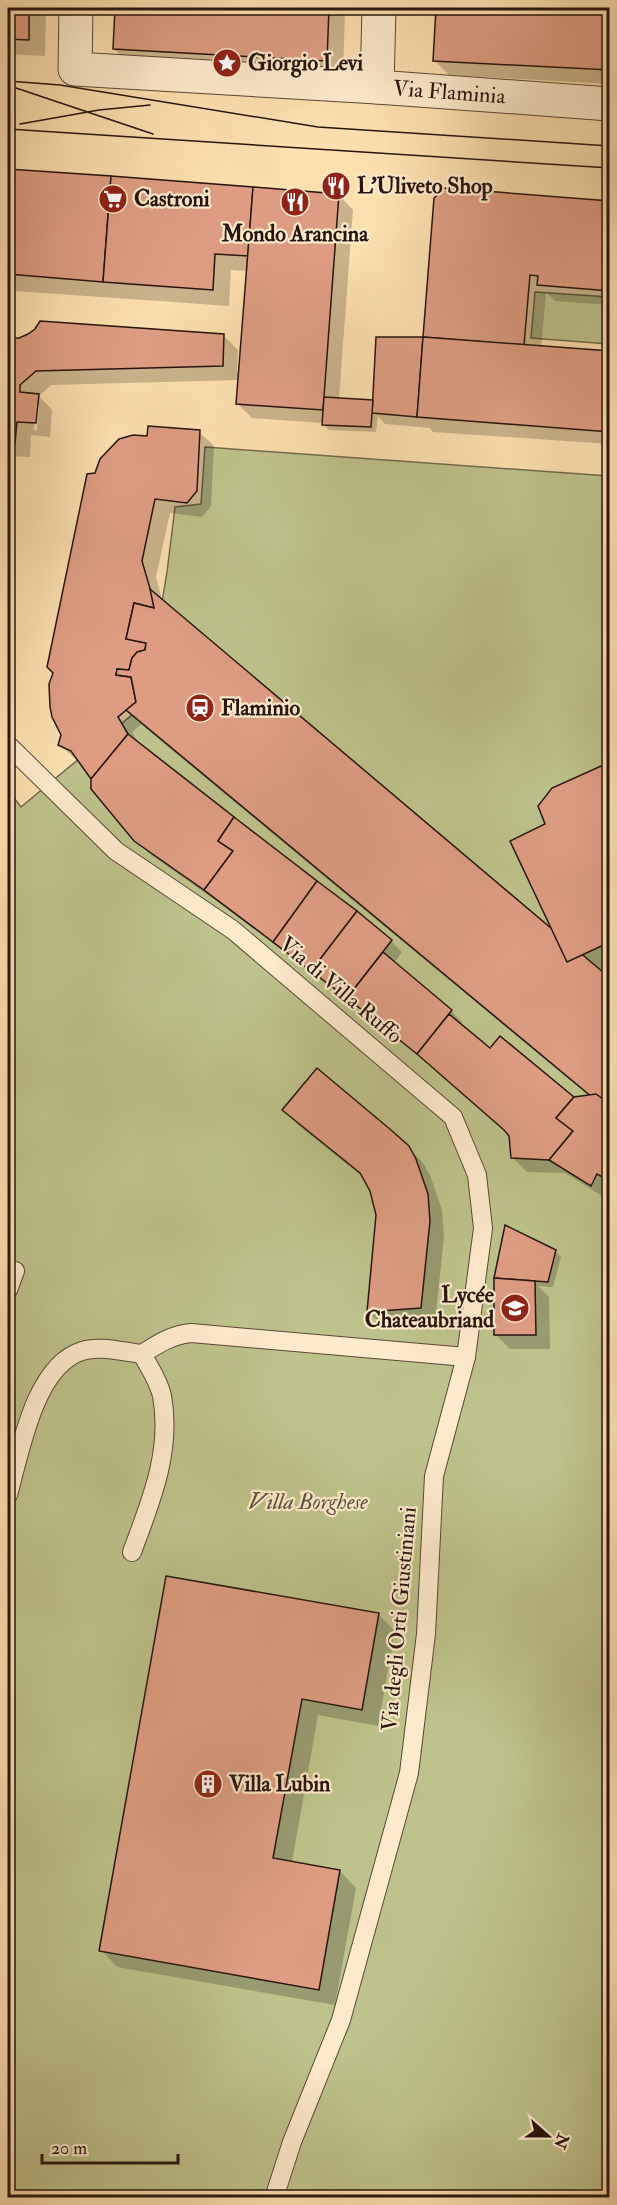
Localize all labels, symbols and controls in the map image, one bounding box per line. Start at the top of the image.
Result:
place icon: Giorgio Levi [211,47,243,79]
place label: Giorgio Levi [248,49,363,78]
street label: Via Flaminia [392,74,507,110]
restaurant icon: L’Uliveto Shop [320,170,352,202]
place label: L’Uliveto Shop [357,172,493,201]
supermarket icon: Castroni [97,183,129,215]
place label: Castroni [134,185,210,213]
restaurant icon: Mondo Arancina [279,186,311,218]
place label: Mondo Arancina [221,220,369,248]
station icon: Flaminio [184,692,216,724]
place label: Flaminio [221,694,300,722]
street label: Via di Villa Ruffo [274,930,408,1050]
place label: Lycée Chateaubriand [365,1281,495,1334]
school or university icon: Lycée Chateaubriand [499,1292,531,1324]
park label: Villa Borghese [248,1488,368,1516]
street label: Via degli Orti Giustiniani [375,1505,423,1732]
building icon: Villa Lubin [192,1768,224,1800]
place label: Villa Lubin [228,1770,331,1798]
north arrow [518,2106,578,2166]
scale bar [42,2127,178,2165]
text: N [549,2130,573,2152]
text: 20 m [51,2137,87,2160]

